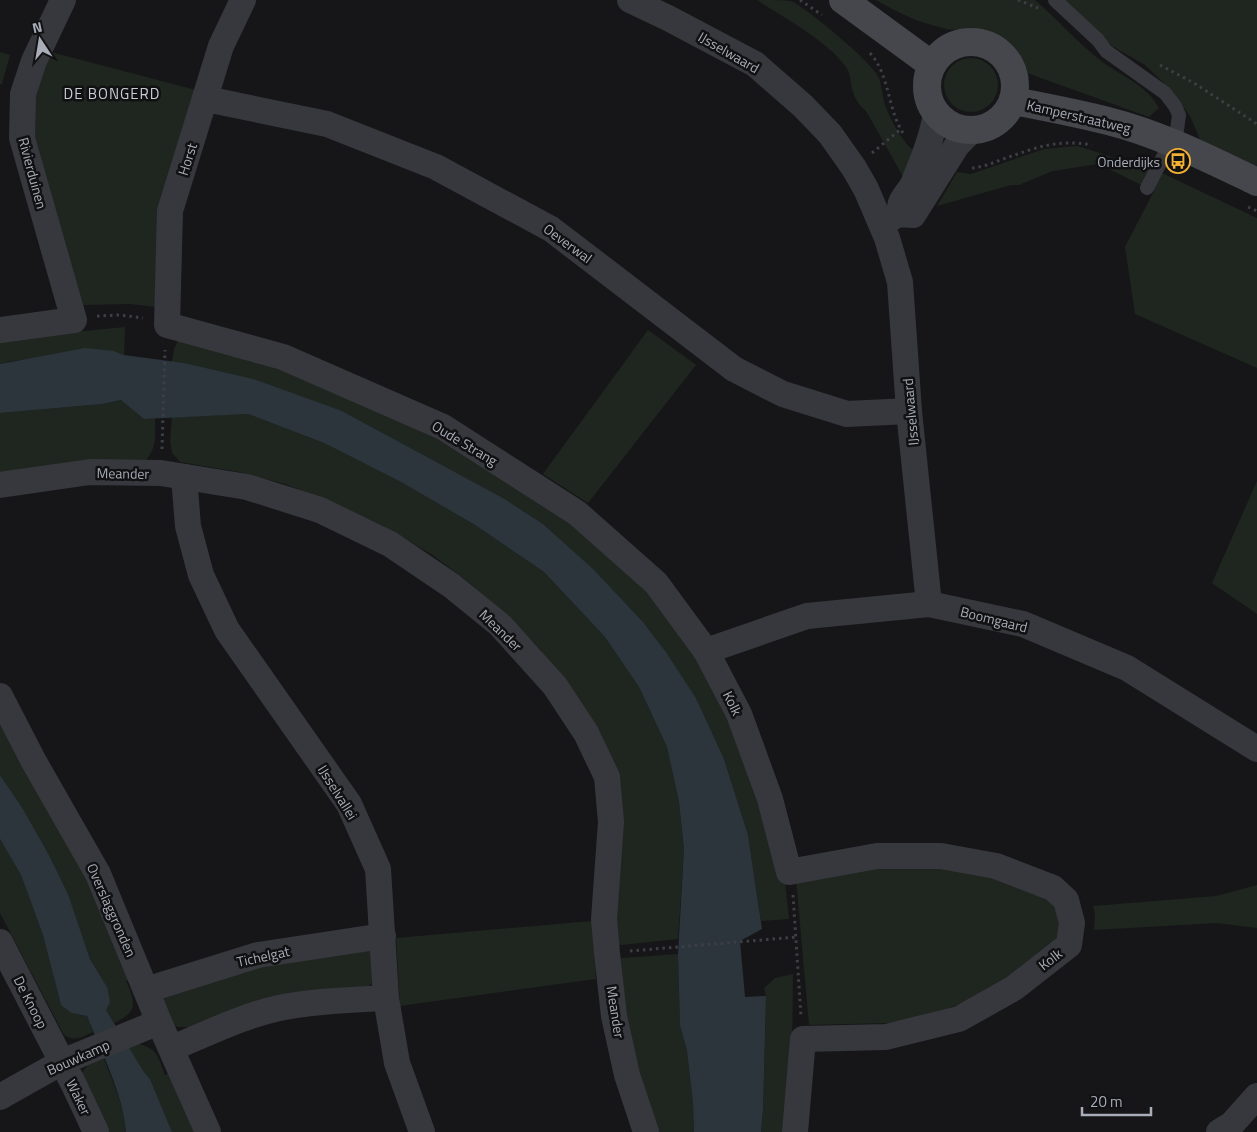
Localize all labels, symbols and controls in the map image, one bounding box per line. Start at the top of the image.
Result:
north arrow [15,15,65,65]
text: N [30,16,44,38]
street label: IJsselwaard [695,26,763,78]
district label: DE BONGERD [63,82,161,105]
street label: Kamperstraatweg [1025,94,1133,138]
street label: Rivierduinen [13,135,53,211]
street label: Horst [172,140,202,178]
bus stop icon: Onderdijks [1165,148,1191,174]
place label: Onderdijks [1097,151,1160,172]
street label: Oeverwal [539,218,597,268]
street label: IJsselwaard [897,377,923,447]
street label: Oude Strang [428,415,502,471]
street label: Meander [97,462,150,484]
street label: Boomgaard [958,601,1030,637]
street label: Meander [475,604,527,656]
street label: Kolk [718,687,748,719]
street label: IJsselvallei [313,761,363,823]
street label: Overslaggronden [82,860,142,960]
street label: Tichelgat [235,940,291,972]
street label: Kolk [1034,943,1067,975]
street label: De Knoop [9,972,53,1032]
street label: Meander [602,984,631,1040]
street label: Bouwkamp [43,1034,113,1080]
street label: Waker [61,1075,97,1119]
scale bar [1082,1084,1151,1116]
text: 20 m [1090,1090,1123,1113]

